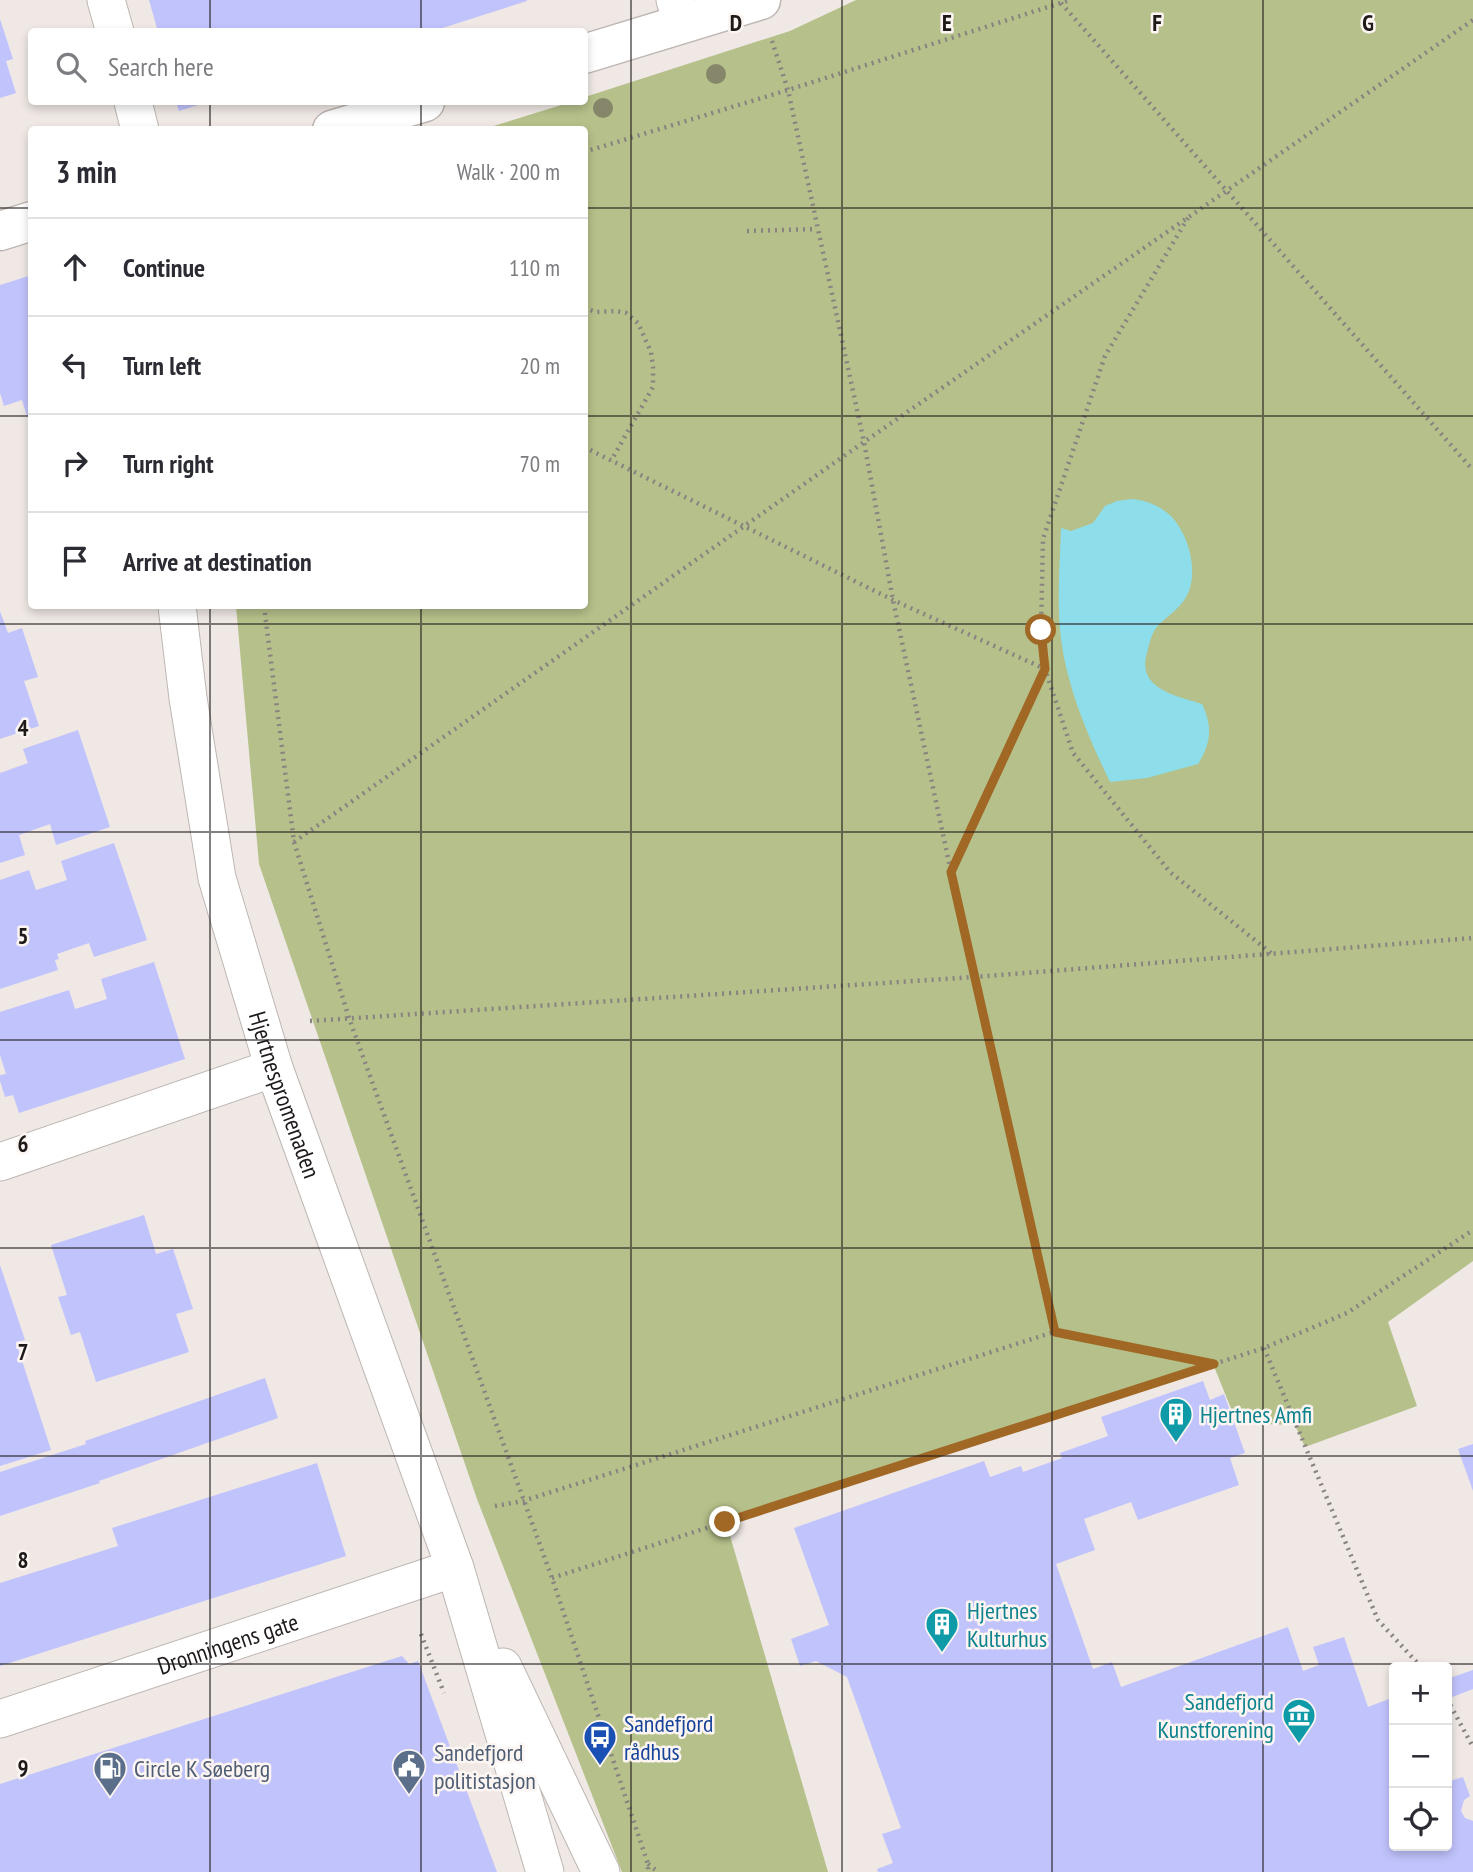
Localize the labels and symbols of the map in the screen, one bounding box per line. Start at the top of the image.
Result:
text: D [730,8,742,37]
text: E [942,8,952,37]
text: F [1152,8,1162,37]
text: G [1362,8,1374,37]
route start [1025,614,1056,645]
text: 4 [18,713,29,742]
text: 5 [18,921,29,950]
street label: Hjertnespromenaden [242,1008,328,1182]
text: 6 [18,1129,29,1158]
text: 7 [18,1337,29,1366]
building icon: Hjertnes Amfi [1157,1395,1195,1444]
place label: Hjertnes Amfi [1200,1399,1312,1430]
route end [709,1506,740,1537]
text: 8 [18,1545,29,1574]
place label: Hjertnes Kulturhus [967,1595,1047,1654]
building icon: Hjertnes Kulturhus [923,1605,961,1654]
street label: Dronningens gate [153,1606,302,1681]
place label: Sandefjord Kunstforening [1158,1686,1274,1745]
museum icon: Sandefjord Kunstforening [1280,1696,1318,1745]
place label: Sandefjord rådhus [624,1708,713,1767]
bus stop icon: Sandefjord rådhus [581,1718,619,1767]
place label: Sandefjord politistasjon [434,1737,536,1796]
public building icon: Sandefjord politistasjon [390,1747,428,1796]
fuel station icon: Circle K Søeberg [91,1749,129,1798]
text: 9 [18,1753,29,1782]
place label: Circle K Søeberg [134,1753,270,1784]

